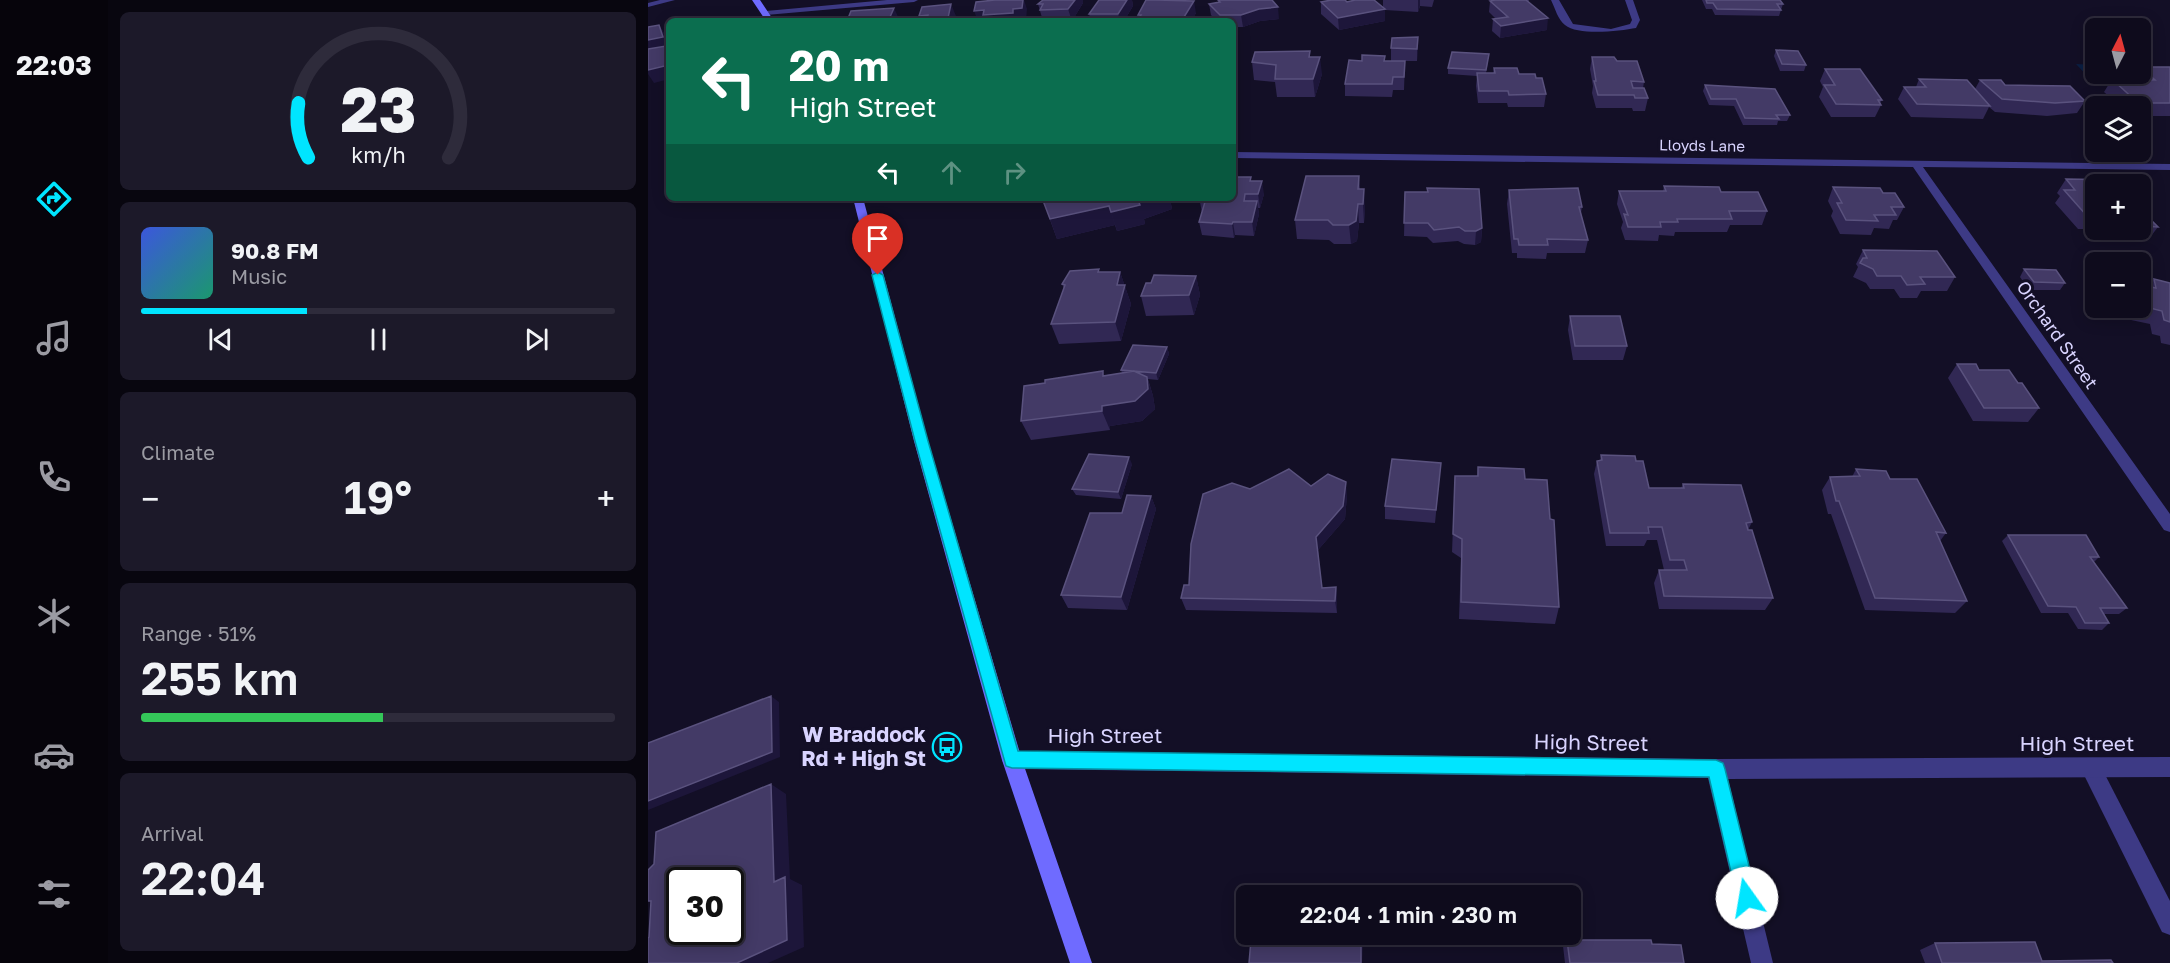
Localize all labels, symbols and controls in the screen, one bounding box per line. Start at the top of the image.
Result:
north arrow [2085,18,2151,84]
map controls [2085,18,2151,318]
text: 20 m [789,40,889,90]
icon: left [690,42,768,120]
text: 22:03 [16,49,92,81]
text: 23 [340,71,416,146]
text: High Street [789,91,937,123]
button: layers [2085,96,2151,162]
street label: Lloyds Lane [1659,135,1745,155]
text: km/h [351,142,405,168]
icon: left [872,156,905,189]
icon: ahead [935,156,968,189]
icon: right [998,156,1031,189]
button: + [2085,174,2151,240]
icon: directions [33,178,75,220]
pin [852,213,903,275]
icon: arrive [861,222,894,255]
text: 90.8 FM [231,237,319,264]
button: − [2085,252,2151,318]
text: Music [231,264,287,288]
street label: Orchard Street [2012,276,2103,393]
icon: music [33,317,75,359]
icon: previous [204,323,237,356]
icon: pause [362,323,395,356]
icon: next [520,323,553,356]
text: Climate [141,440,215,464]
icon: phone [33,456,75,498]
text: 19° [344,470,412,524]
text: − [141,479,159,518]
text: + [597,479,615,518]
icon: climate [33,595,75,637]
text: Range · 51% [141,621,256,645]
text: 255 km [141,651,298,705]
place label: W Braddock Rd + High St [801,721,926,771]
street label: High Street [1048,722,1162,748]
street label: High Street [1533,728,1649,756]
street label: High Street [2020,730,2134,756]
bus stop icon: W Braddock Rd + High St [931,731,963,763]
icon: car [33,734,75,776]
text: Arrival [141,821,204,845]
text: 22:04 [141,851,266,905]
position arrow [1715,866,1779,930]
speed limit sign: 30 [666,867,744,945]
icon: filters [33,873,75,915]
text: 22:04 · 1 min · 230 m [1300,901,1517,928]

